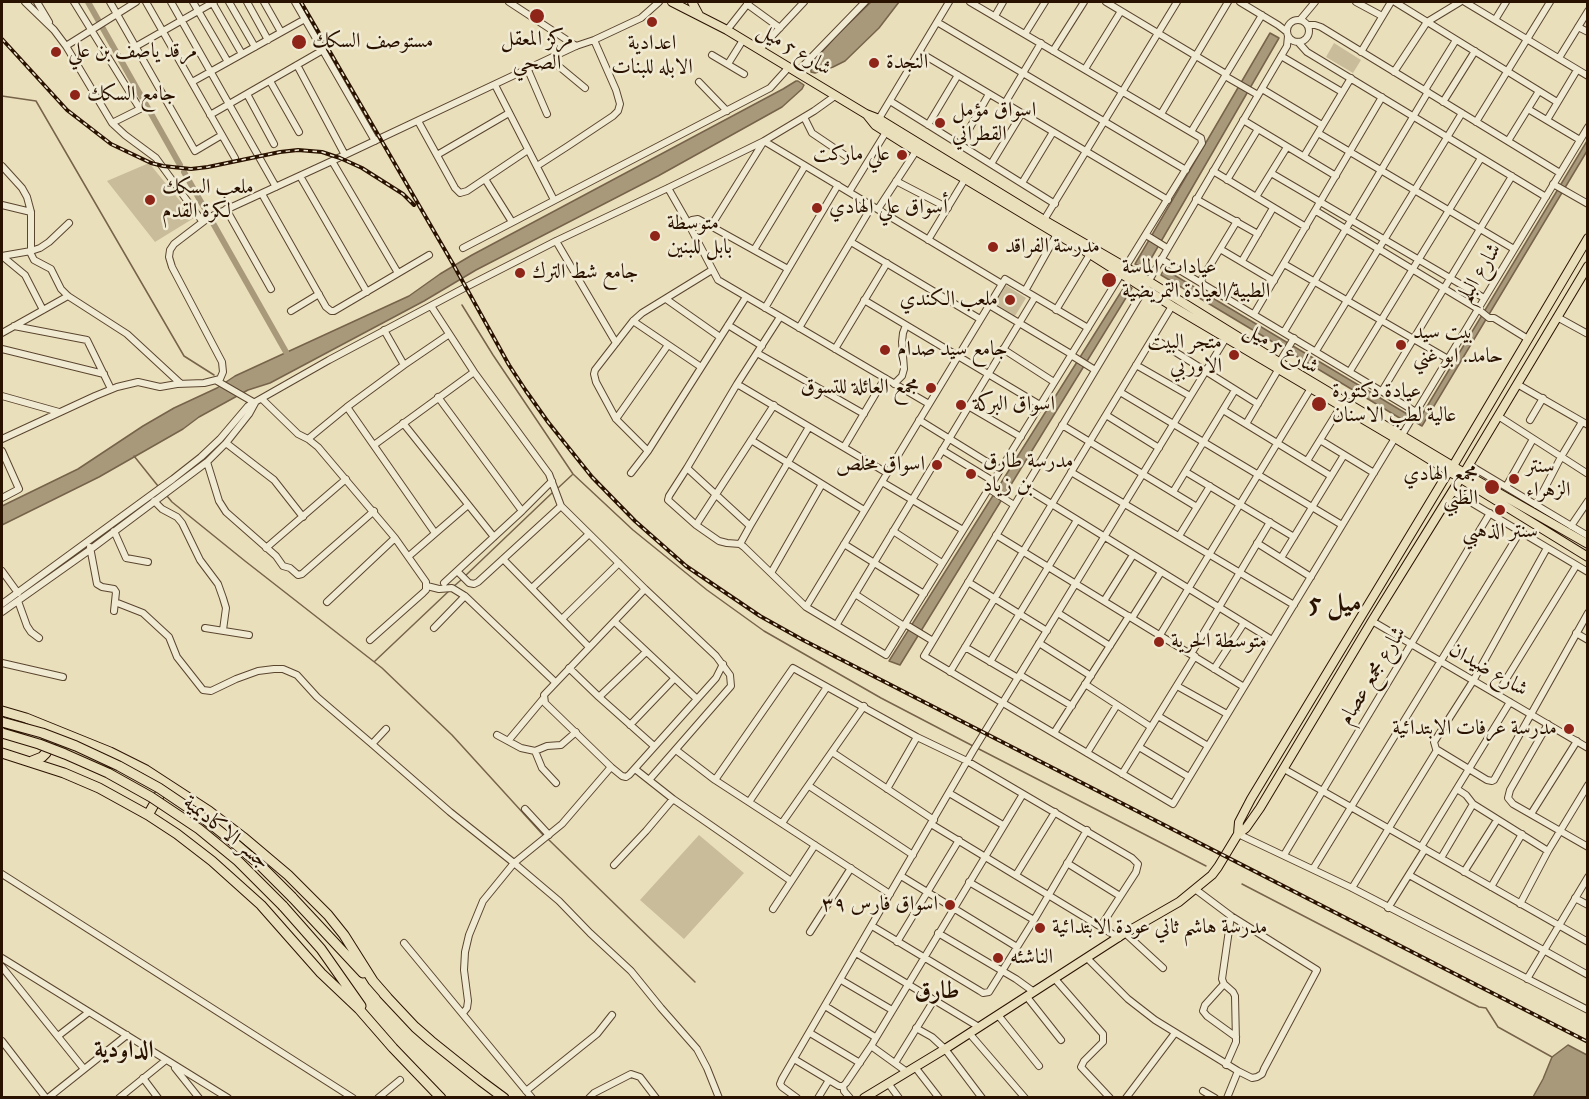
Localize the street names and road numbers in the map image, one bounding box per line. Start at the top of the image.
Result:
street label: شارع 5 ميل [752,18,836,82]
street label: شارع البلم [1453,239,1507,307]
street label: شارع 5 ميل [1239,318,1323,380]
street label: شارع مجمع عصام [1334,622,1412,730]
street label: شارع ضيدان [1444,637,1532,703]
street label: جسر الاكاديمية [178,791,274,875]

